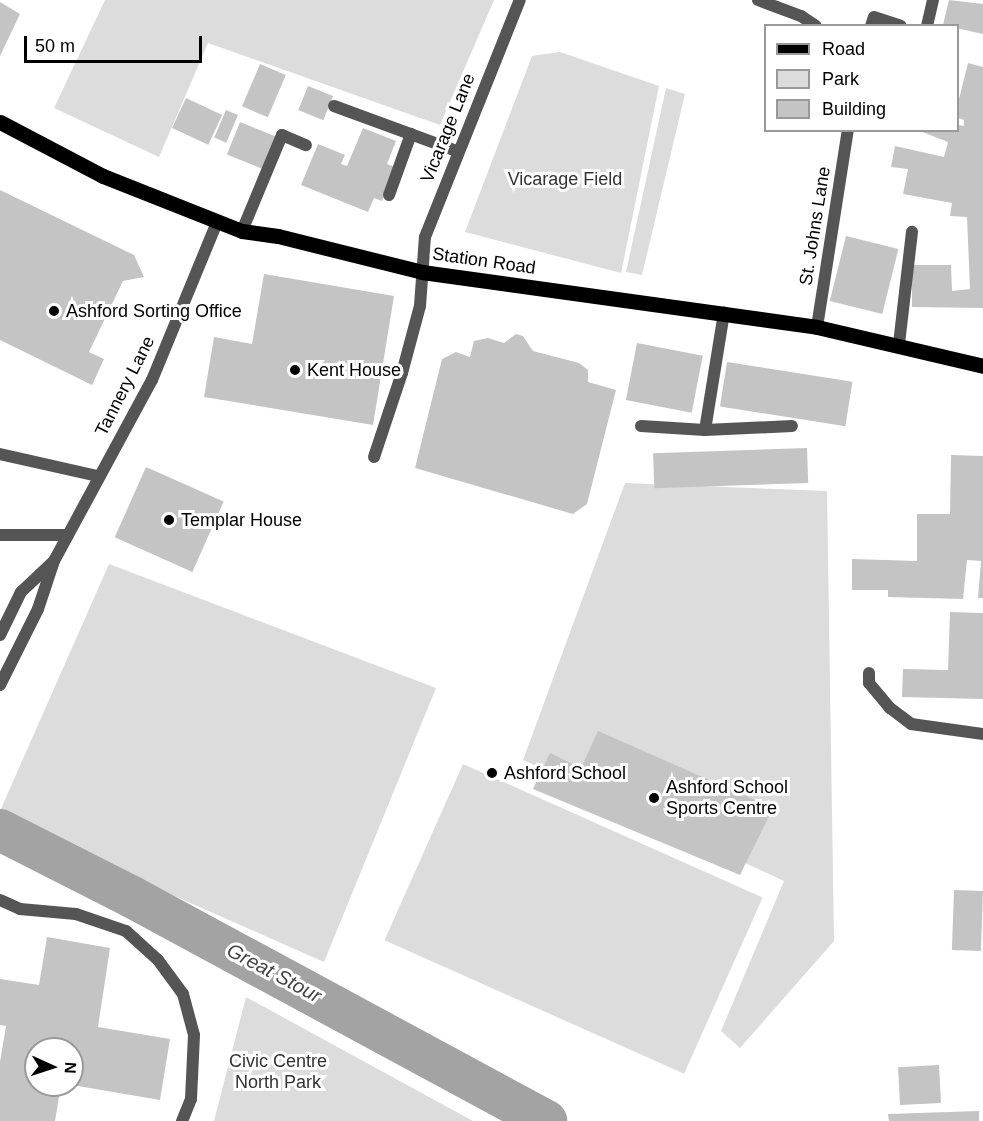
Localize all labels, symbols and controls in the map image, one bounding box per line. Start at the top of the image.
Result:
scale bar [27,24,206,62]
legend [764,24,959,132]
text: 50 m [35,36,75,56]
text: Road [822,39,865,59]
text: Park [822,69,859,89]
street label: Vicarage Lane [416,70,480,186]
text: Building [822,99,886,119]
street label: St. Johns Lane [795,165,835,287]
park label: Vicarage Field [508,168,622,190]
street label: Station Road [431,243,537,279]
place label: Ashford Sorting Office [66,300,242,322]
marker: Ashford Sorting Office [47,304,61,318]
street label: Tannery Lane [91,333,159,439]
place label: Kent House [307,359,401,381]
marker: Kent House [288,363,302,377]
place label: Templar House [181,509,302,531]
marker: Templar House [162,513,176,527]
place label: Ashford School [504,762,626,784]
marker: Ashford School [485,766,499,780]
place label: Ashford School Sports Centre [666,777,788,820]
marker: Ashford School Sports Centre [647,791,661,805]
water label: Great Stour [223,938,325,1008]
north arrow [24,1037,84,1097]
park label: Civic Centre North Park [229,1051,327,1094]
text: N [62,1062,79,1074]

